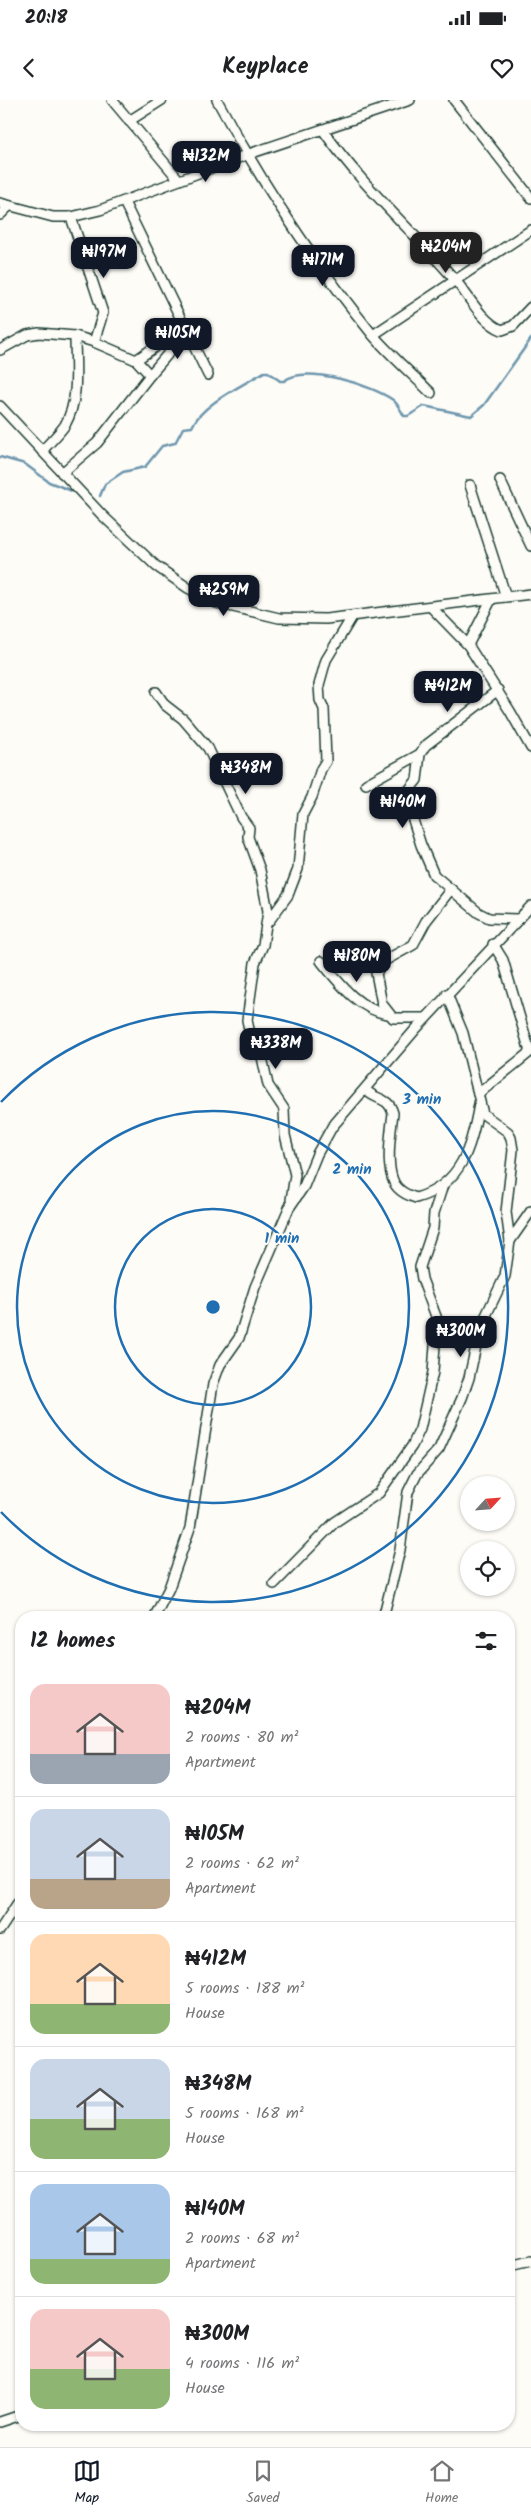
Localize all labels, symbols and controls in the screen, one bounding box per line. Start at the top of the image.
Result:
text: 20:18 [25,3,67,33]
text: Keyplace [223,50,308,85]
icon: back [15,54,43,82]
icon: heart [488,54,516,82]
pin: ₦132M [171,141,241,183]
text: ₦132M [183,144,229,169]
pin: ₦204M [411,232,481,274]
text: ₦204M [421,235,471,260]
pin: ₦197M [69,236,139,279]
text: ₦197M [82,240,126,265]
pin: ₦171M [288,244,358,287]
text: ₦171M [303,248,343,273]
pin: ₦105M [143,318,213,360]
text: ₦105M [156,321,200,346]
pin: ₦259M [189,574,259,617]
text: ₦259M [199,578,249,603]
pin: ₦412M [413,670,483,713]
text: ₦412M [425,674,471,699]
pin: ₦348M [211,752,281,795]
text: ₦348M [221,756,271,781]
pin: ₦140M [368,786,438,829]
text: ₦140M [380,790,426,815]
pin: ₦180M [322,940,392,983]
text: ₦180M [334,944,380,969]
pin: ₦338M [241,1028,311,1070]
text: ₦338M [251,1031,301,1056]
text: 3 min [402,1088,441,1112]
text: 2 min [332,1158,372,1182]
text: 1 min [265,1227,299,1251]
centre of rings [204,1298,222,1316]
pin: ₦300M [426,1316,496,1358]
text: ₦300M [437,1319,485,1344]
north arrow [460,1476,515,1531]
map controls [460,1476,515,1596]
button: locate [460,1541,515,1596]
text: 12 homes [30,1625,115,1658]
icon: filters [472,1627,500,1655]
text: ₦204M [185,1692,251,1725]
icon: home [70,1704,130,1764]
text: 2 rooms · 80 m² [185,1725,298,1750]
text: Apartment [185,1750,256,1775]
text: ₦105M [185,1818,244,1851]
icon: home [70,1829,130,1889]
text: 2 rooms · 62 m² [185,1851,299,1876]
text: Apartment [185,1876,256,1901]
text: ₦412M [185,1943,246,1976]
icon: home [70,1954,130,2014]
text: 5 rooms · 188 m² [185,1976,304,2001]
text: House [185,2001,225,2026]
text: ₦348M [185,2068,251,2101]
icon: home [70,2079,130,2139]
text: 5 rooms · 168 m² [185,2101,304,2126]
text: House [185,2126,225,2151]
text: ₦140M [185,2193,245,2226]
icon: home [70,2204,130,2264]
text: 2 rooms · 68 m² [185,2226,299,2251]
text: Apartment [185,2251,256,2276]
text: ₦300M [185,2318,249,2351]
icon: home [70,2329,130,2389]
text: 4 rooms · 116 m² [185,2351,299,2376]
text: House [185,2376,225,2401]
tab: Map [73,2457,101,2509]
tab: Saved [246,2457,280,2509]
tab: Home [425,2457,458,2509]

